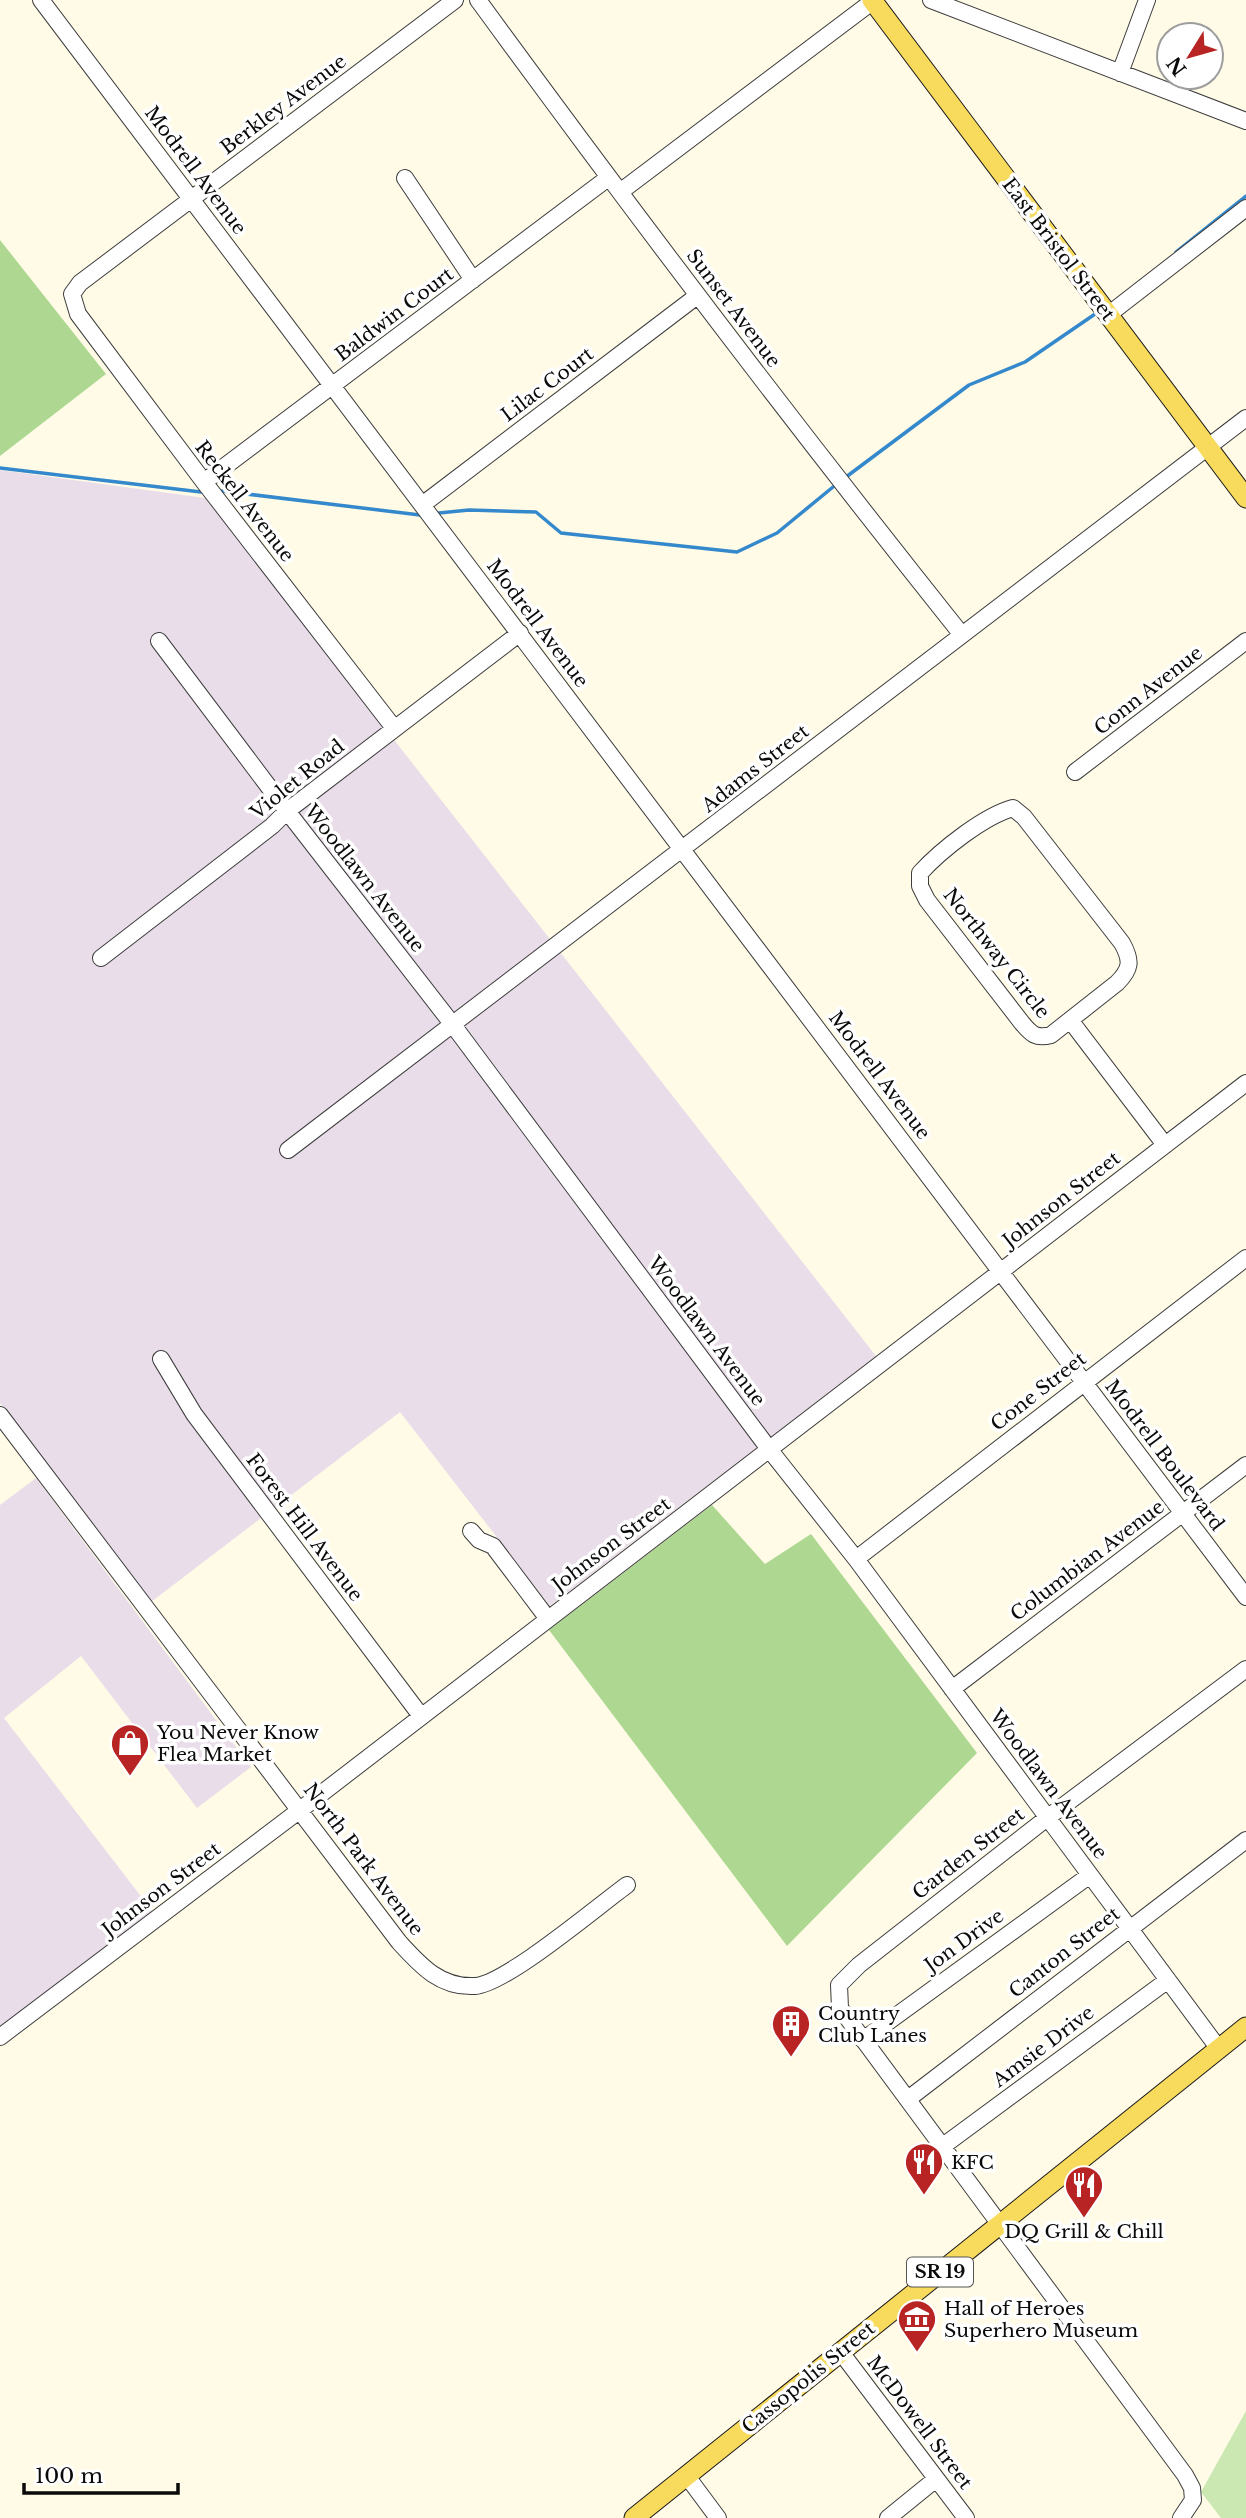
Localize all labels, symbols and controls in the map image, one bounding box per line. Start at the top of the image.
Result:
north arrow [1155,21,1225,91]
street label: Berkley Avenue [216,50,351,159]
text: N [1162,52,1191,80]
street label: Modrell Avenue [140,102,251,239]
street label: East Bristol Street [997,173,1120,326]
street label: Sunset Avenue [682,245,785,372]
street label: Baldwin Court [331,262,459,366]
street label: Lilac Court [497,342,599,426]
street label: Reckell Avenue [190,436,299,566]
street label: Modrell Avenue [482,555,593,692]
street label: Conn Avenue [1090,641,1207,740]
street label: Adams Street [696,719,814,818]
street label: Violet Road [245,735,349,825]
street label: Woodlawn Avenue [299,799,429,957]
street label: Northway Circle [939,884,1055,1023]
street label: Modrell Avenue [824,1007,935,1144]
street label: Johnson Street [996,1146,1125,1254]
street label: Woodlawn Avenue [642,1251,770,1411]
street label: Cone Street [986,1347,1091,1436]
street label: Modrell Boulevard [1100,1375,1229,1535]
street label: Forest Hill Avenue [242,1449,368,1606]
street label: Johnson Street [545,1492,676,1598]
street label: Columbian Avenue [1006,1495,1169,1626]
street label: Woodlawn Avenue [984,1704,1112,1864]
place label: You Never Know Flea Market [156,1721,319,1766]
shop icon: You Never Know Flea Market [109,1722,151,1777]
street label: North Park Avenue [299,1779,428,1940]
street label: Garden Street [908,1802,1029,1904]
street label: Johnson Street [95,1837,226,1943]
street label: Canton Street [1004,1902,1125,2003]
street label: Jon Drive [918,1904,1008,1979]
street label: Amsie Drive [987,2001,1098,2093]
place label: Country Club Lanes [818,2002,927,2047]
building icon: Country Club Lanes [770,2003,812,2058]
restaurant icon: KFC [903,2141,945,2196]
place label: KFC [951,2151,994,2174]
restaurant icon: DQ Grill & Chill [1063,2164,1105,2219]
place label: DQ Grill & Chill [1004,2220,1164,2243]
road number: SR 19 [907,2258,973,2286]
place label: Hall of Heroes Superhero Museum [944,2297,1138,2342]
museum icon: Hall of Heroes Superhero Museum [896,2298,938,2353]
street label: Cassopolis Street [737,2316,880,2438]
street label: McDowell Street [862,2351,978,2494]
scale bar [24,2452,178,2496]
text: 100 m [35,2463,103,2489]

